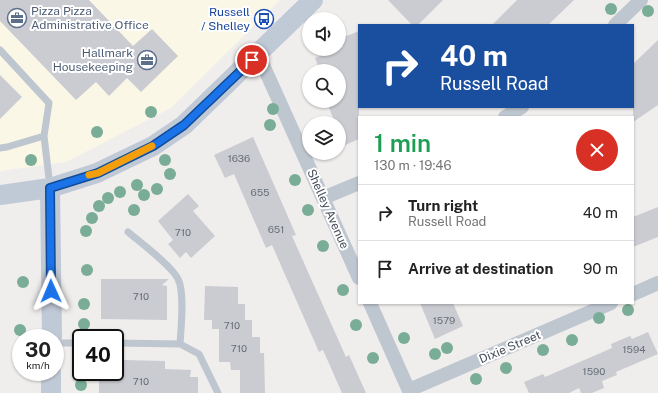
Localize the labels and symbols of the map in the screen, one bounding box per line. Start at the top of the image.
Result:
place label: Pizza Pizza Administrative Office [31,4,149,32]
place label: Russell / Shelley [201,5,251,33]
office icon: Pizza Pizza Administrative Office [6,7,28,29]
bus stop icon: Russell / Shelley [253,8,275,30]
pin [235,43,269,77]
place label: Hallmark Housekeeping [53,46,133,74]
office icon: Hallmark Housekeeping [136,49,158,71]
house number: 1636 [228,152,250,164]
street label: Shelley Avenue [304,167,352,251]
house number: 655 [250,186,270,198]
house number: 651 [268,223,284,235]
house number: 710 [175,226,191,238]
position arrow [30,270,72,312]
house number: 710 [133,290,149,302]
house number: 1579 [433,314,455,326]
house number: 710 [224,319,240,331]
street label: Dixie Street [477,328,543,366]
speed limit sign: 40 [72,329,124,381]
house number: 710 [231,342,247,354]
house number: 1594 [623,343,646,355]
house number: 1590 [583,365,605,377]
house number: 710 [133,375,149,387]

